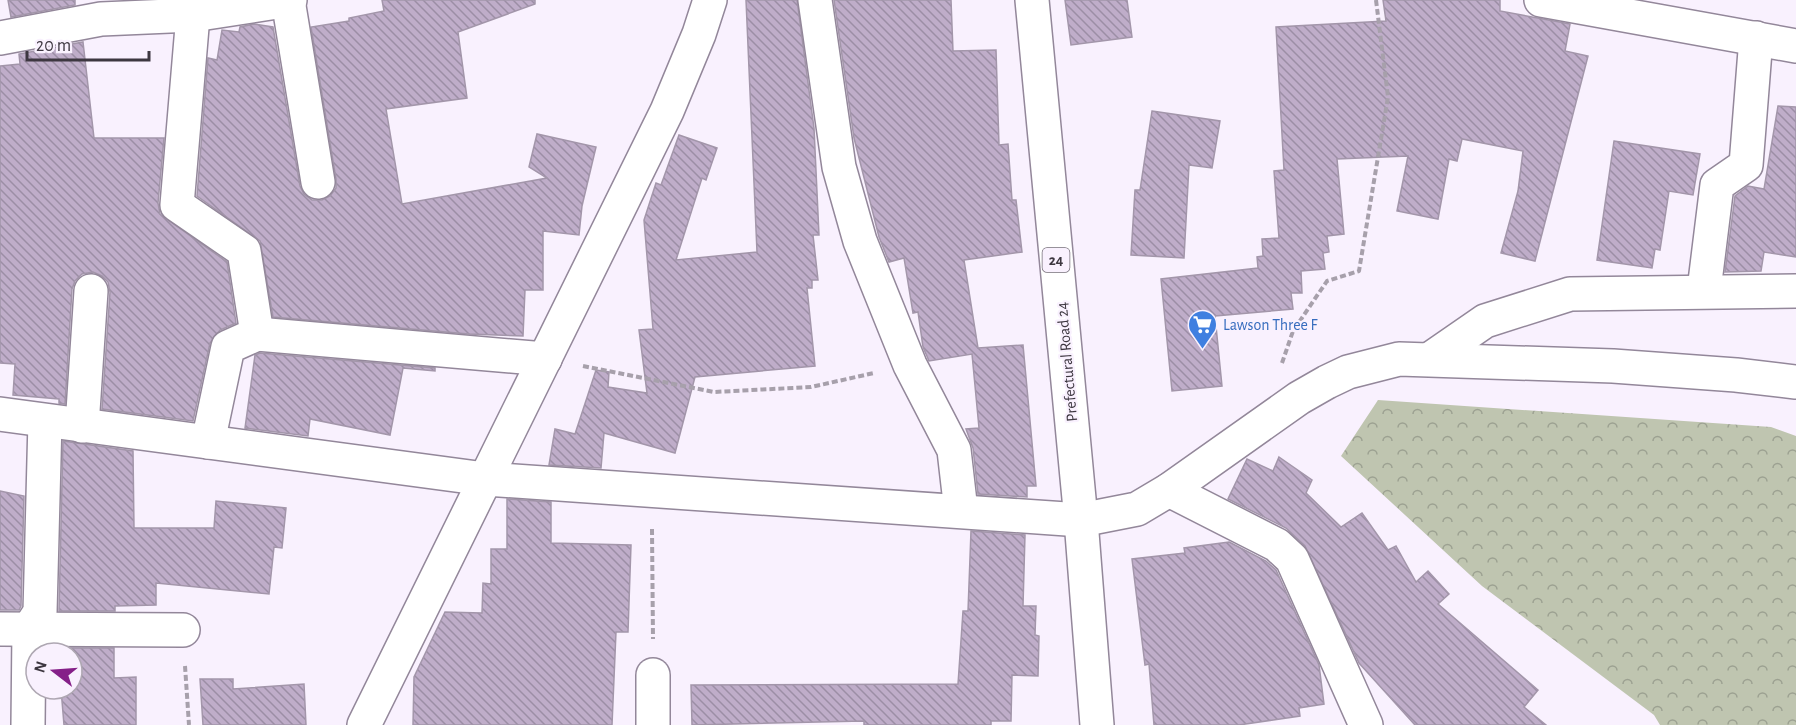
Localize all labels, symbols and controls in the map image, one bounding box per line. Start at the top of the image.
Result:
scale bar [27,24,148,62]
text: 20 m [36,37,71,55]
road number: 24 [1042,248,1070,272]
street label: Prefectural Road 24 [1054,301,1080,423]
supermarket icon: Lawson Three F [1186,308,1218,350]
place label: Lawson Three F [1223,317,1319,333]
north arrow [24,641,84,701]
text: N [31,659,50,675]

